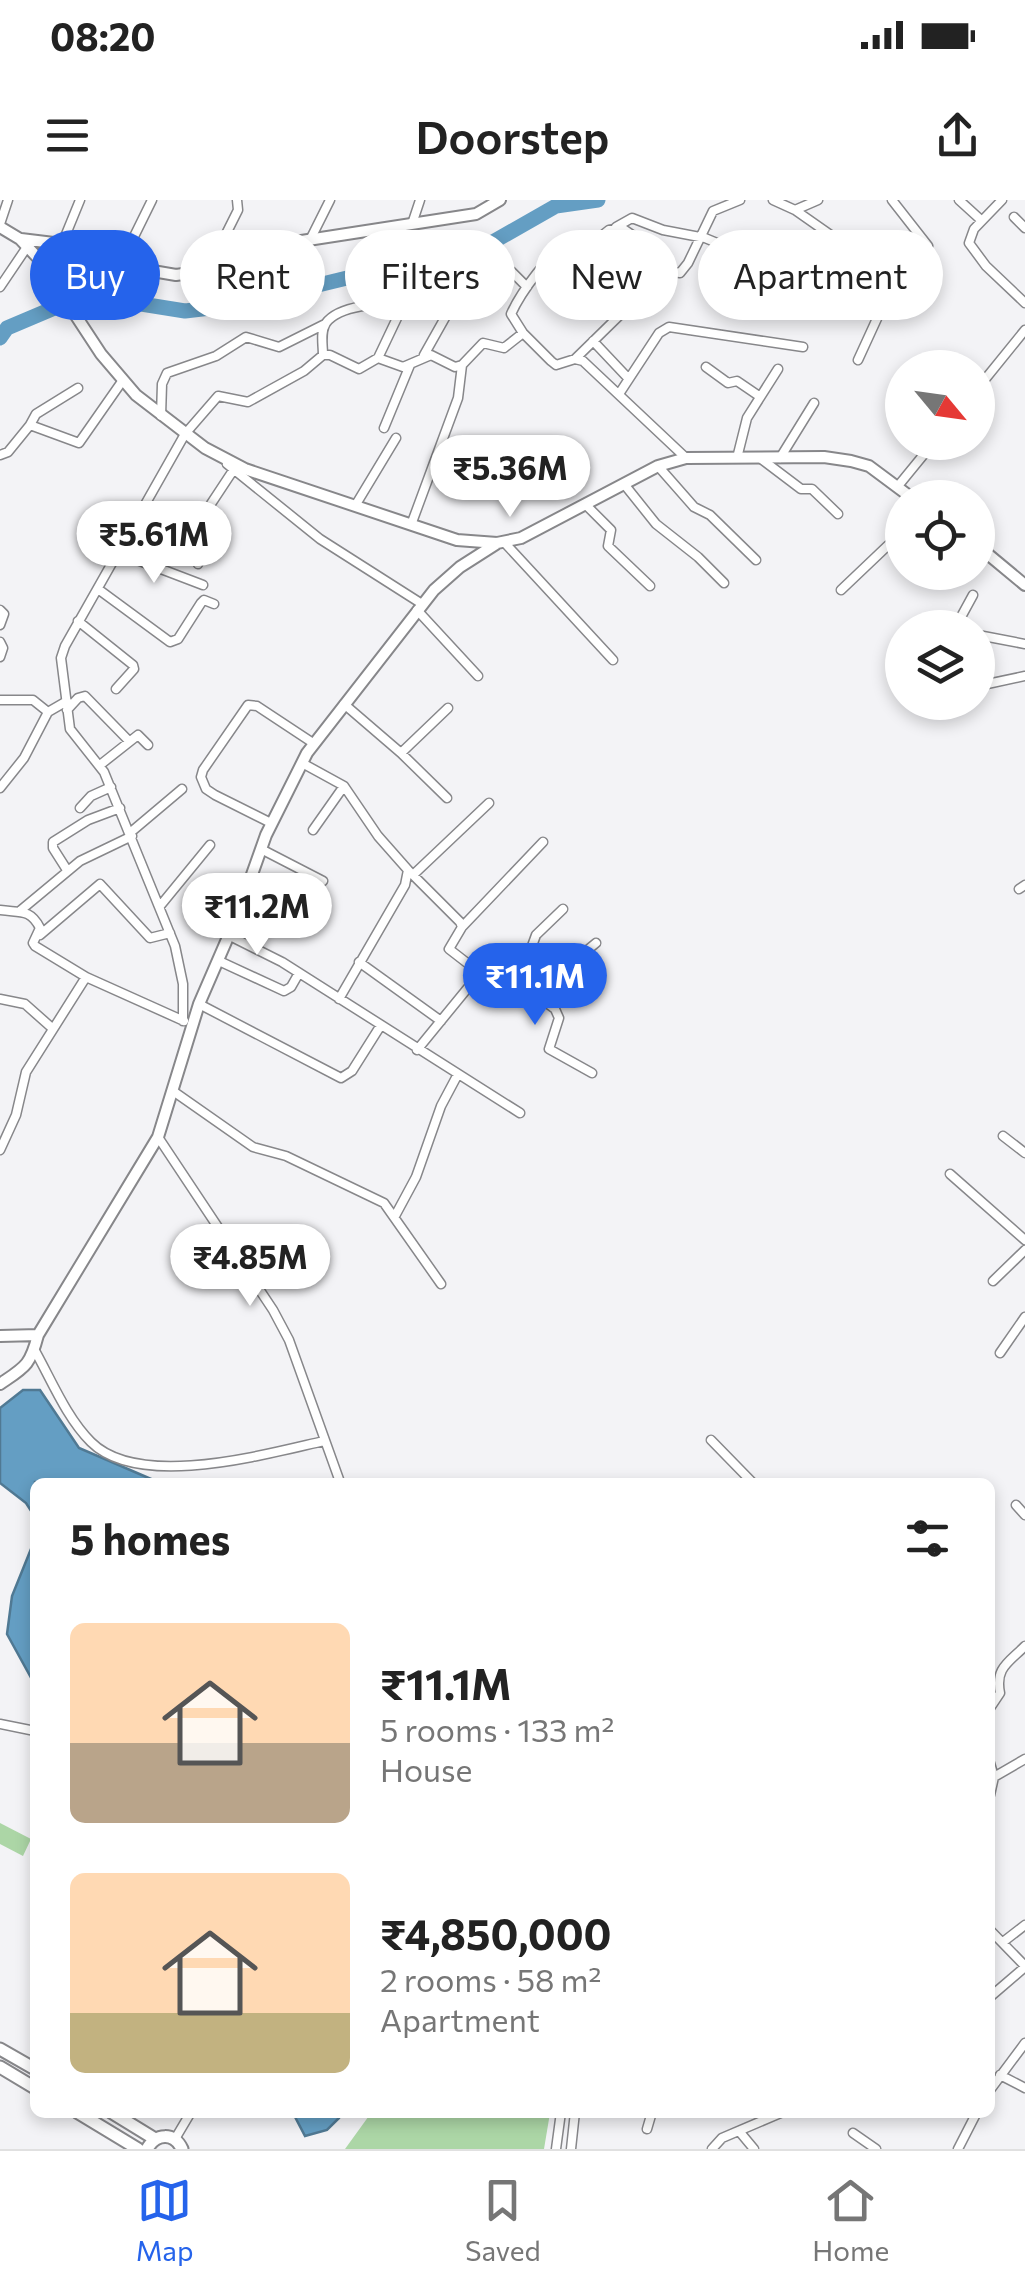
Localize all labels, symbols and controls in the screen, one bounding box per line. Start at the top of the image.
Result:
text: 08:20 [50,12,155,59]
icon: menu [40,108,95,163]
text: Doorstep [415,108,610,163]
icon: share [930,108,985,163]
chip: Buy [30,230,160,320]
chip: Rent [180,230,325,320]
chip: Filters [345,230,515,320]
chip: New [535,230,678,320]
chip: Apartment [698,230,943,320]
north arrow [885,350,995,460]
map controls [885,350,995,720]
pin: ₹5.36M [429,435,591,520]
text: ₹5.36M [452,447,568,487]
button: locate [885,480,995,590]
pin: ₹5.61M [73,501,235,586]
text: ₹5.61M [99,513,209,553]
button: layers [885,610,995,720]
pin: ₹11.2M [176,873,338,958]
text: ₹11.2M [204,885,310,925]
pin: ₹11.1M [454,943,616,1028]
text: ₹11.1M [485,955,585,995]
pin: ₹4.85M [169,1224,331,1309]
text: ₹4.85M [192,1236,308,1276]
icon: filters [900,1511,955,1566]
text: 5 homes [70,1512,230,1564]
text: ₹11.1M [380,1657,511,1709]
icon: home [150,1663,270,1783]
text: 5 rooms · 133 m² [380,1709,614,1749]
text: House [380,1749,472,1789]
text: ₹4,850,000 [380,1907,612,1959]
icon: home [150,1913,270,2033]
text: 2 rooms · 58 m² [380,1959,601,1999]
text: Apartment [380,1999,540,2039]
tab: Map [136,2173,194,2267]
tab: Saved [465,2173,541,2267]
tab: Home [812,2173,889,2267]

